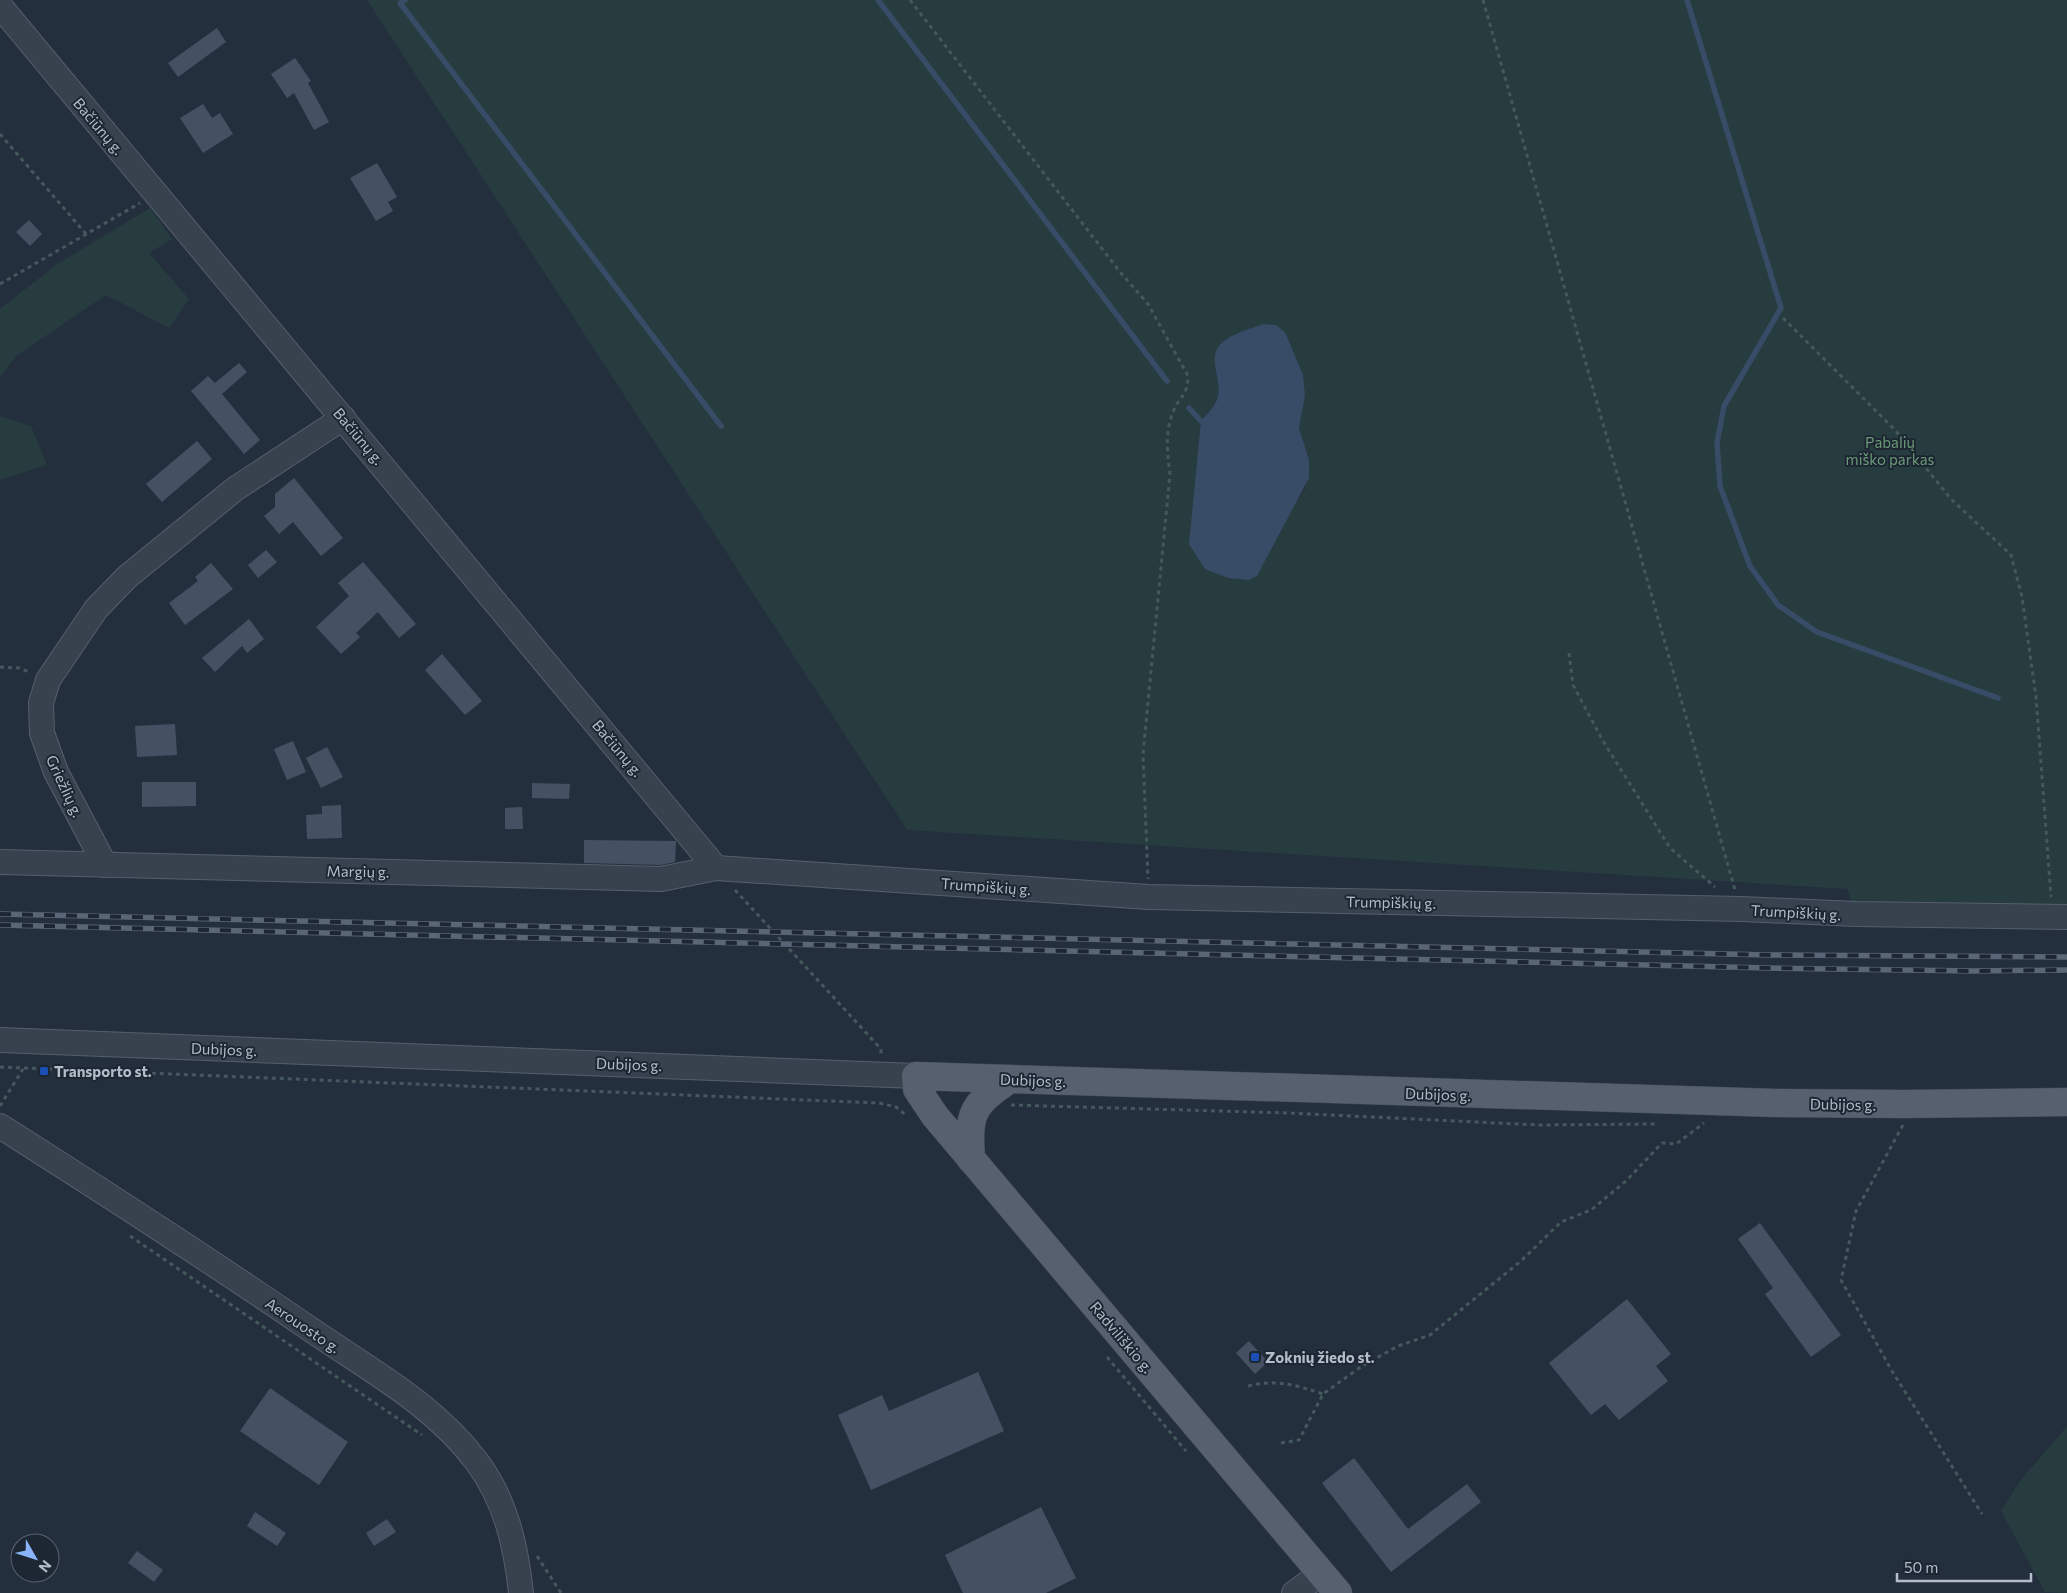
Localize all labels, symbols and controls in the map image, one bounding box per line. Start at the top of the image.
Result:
street label: Bačiūnų g. [70,94,128,158]
street label: Bačiūnų g. [330,404,388,468]
park label: Pabalių miško parkas [1846,433,1935,468]
street label: Bačiūnų g. [589,716,647,780]
street label: Griežlių g. [43,752,87,820]
street label: Margių g. [326,861,390,881]
street label: Trumpiškių g. [940,874,1032,898]
street label: Trumpiškių g. [1346,892,1436,912]
street label: Trumpiškių g. [1750,901,1842,923]
street label: Dubijos g. [191,1039,257,1059]
street label: Dubijos g. [596,1054,662,1074]
place label: Transporto st. [54,1062,152,1080]
marker: Transporto st. [38,1065,50,1077]
street label: Dubijos g. [1000,1070,1066,1090]
street label: Dubijos g. [1405,1084,1471,1104]
street label: Dubijos g. [1810,1094,1876,1114]
street label: Aerouosto g. [262,1293,344,1357]
street label: Radviliškio g. [1087,1297,1157,1377]
place label: Zoknių žiedo st. [1265,1348,1375,1366]
marker: Zoknių žiedo st. [1249,1351,1261,1363]
north arrow [10,1533,60,1583]
scale bar [1897,1550,2031,1582]
text: N [36,1557,55,1576]
text: 50 m [1904,1558,1938,1576]

